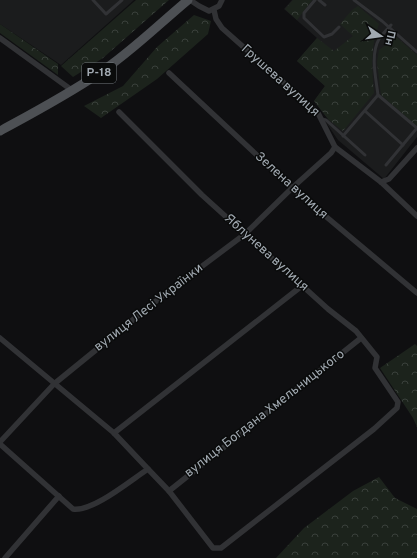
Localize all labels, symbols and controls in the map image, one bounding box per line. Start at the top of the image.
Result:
north arrow [361,16,401,56]
text: Пн [381,29,398,47]
street label: Грушева вулиця [237,42,323,120]
road number: Р-18 [82,63,116,83]
street label: Зелена вулиця [251,149,331,223]
street label: Яблунева вулиця [220,211,312,295]
street label: вулиця Лесі Українки [91,260,207,356]
street label: вулиця Богдана Хмельницького [182,346,348,482]

